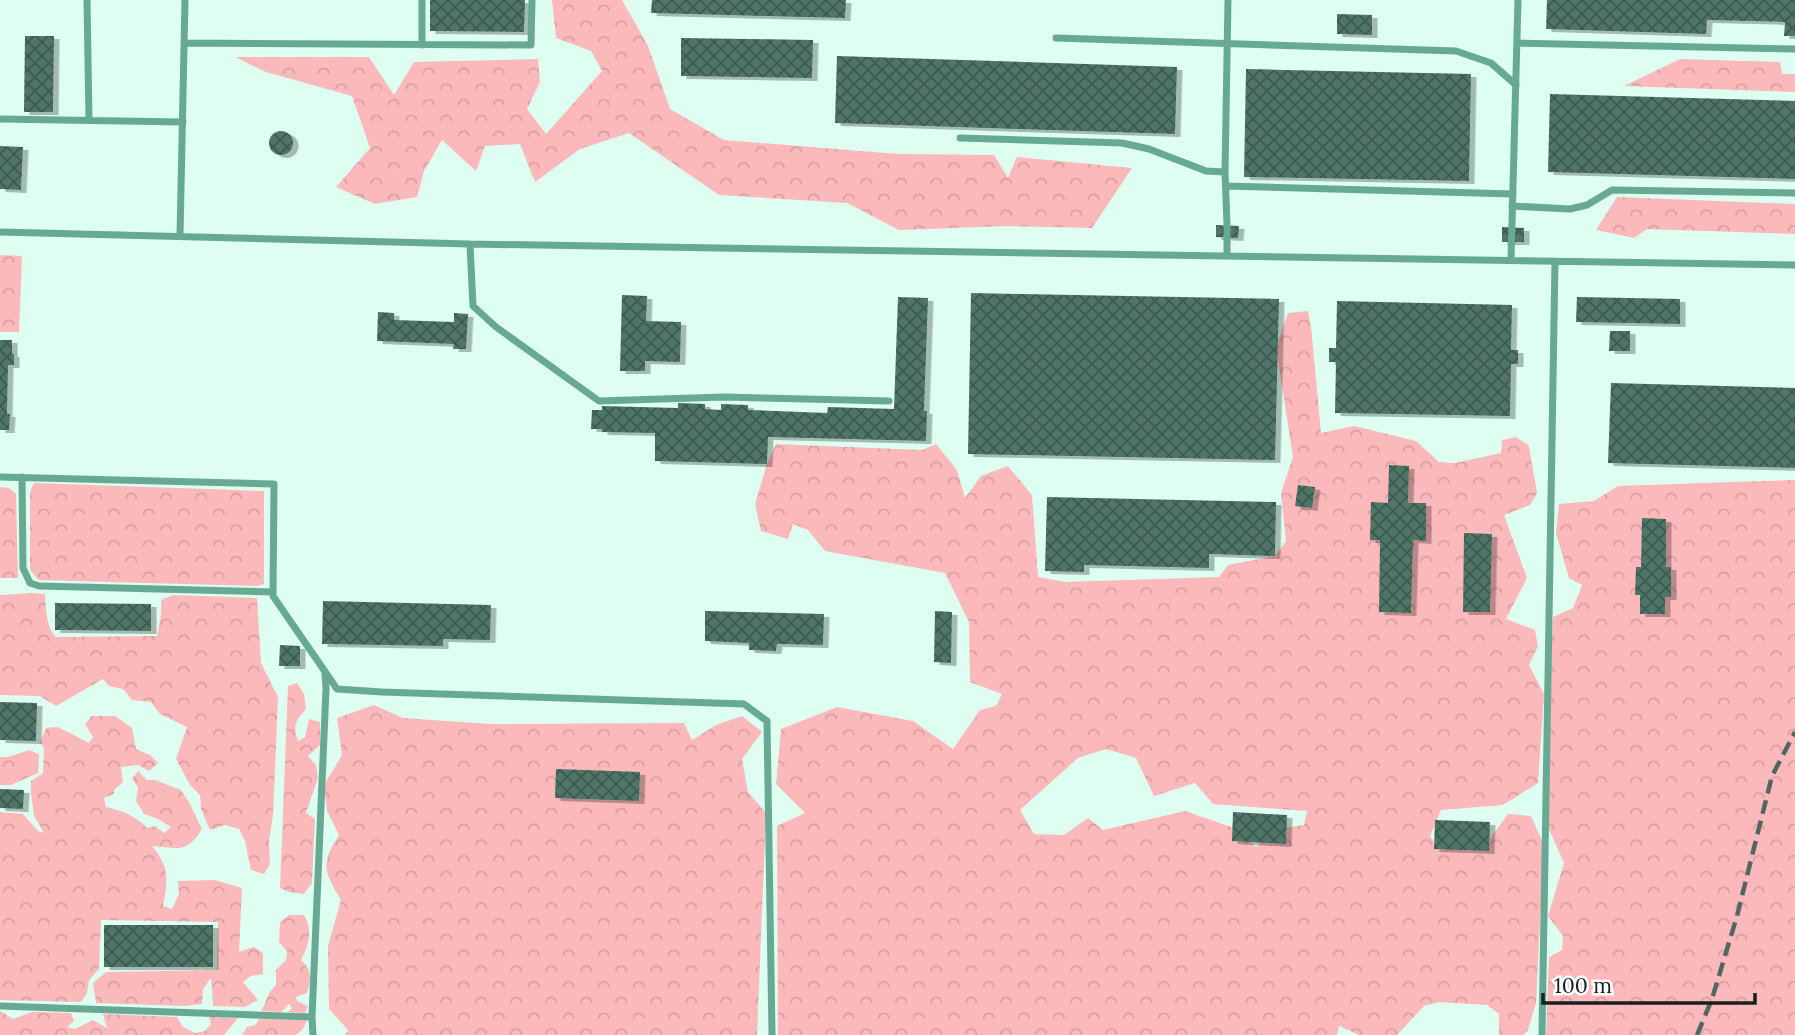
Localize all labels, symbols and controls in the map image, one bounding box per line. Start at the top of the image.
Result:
scale bar [1543,962,1755,1006]
text: 100 m [1554,972,1612,999]

